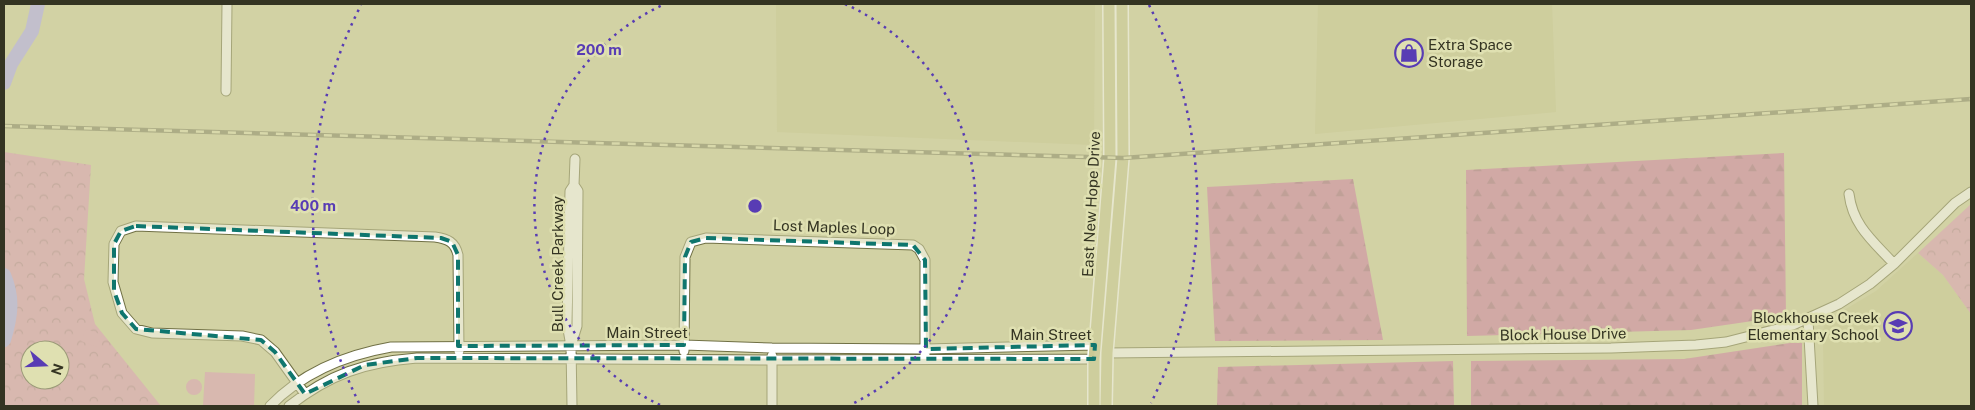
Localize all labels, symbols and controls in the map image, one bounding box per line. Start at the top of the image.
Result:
place label: Extra Space Storage [1428,36,1512,70]
shop icon: Extra Space Storage [1394,38,1424,68]
text: 200 m [576,41,622,58]
street label: East New Hope Drive [1079,131,1103,277]
street label: Bull Creek Parkway [549,196,566,332]
text: 400 m [290,197,336,214]
centre of rings [746,197,764,215]
street label: Lost Maples Loop [773,216,895,238]
place label: Blockhouse Creek Elementary School [1747,309,1879,343]
school or university icon: Blockhouse Creek Elementary School [1883,311,1913,341]
street label: Main Street [606,324,688,341]
street label: Block House Drive [1499,324,1627,344]
street label: Main Street [1010,326,1092,343]
north arrow [20,340,70,390]
text: N [48,361,67,377]

